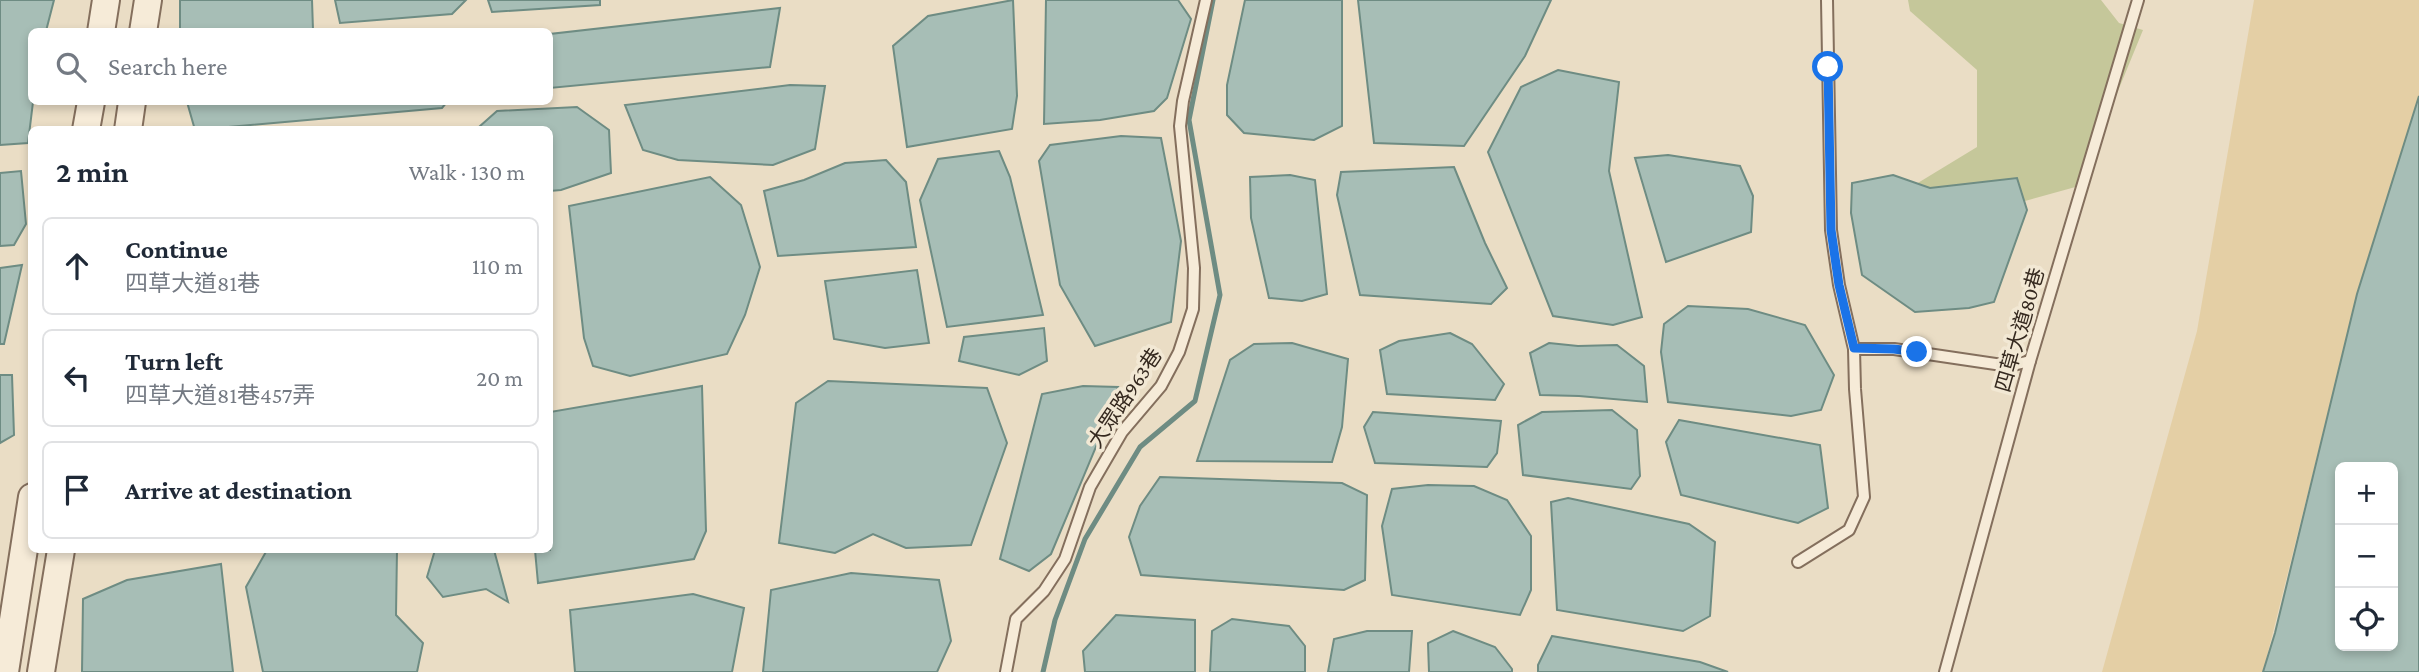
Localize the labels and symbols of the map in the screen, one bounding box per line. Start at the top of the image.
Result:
route start [1812,51,1843,82]
street label: 四草大道80巷 [1991,265,2049,395]
route end [1901,336,1932,367]
street label: 大眾路963巷 [1083,344,1167,452]

